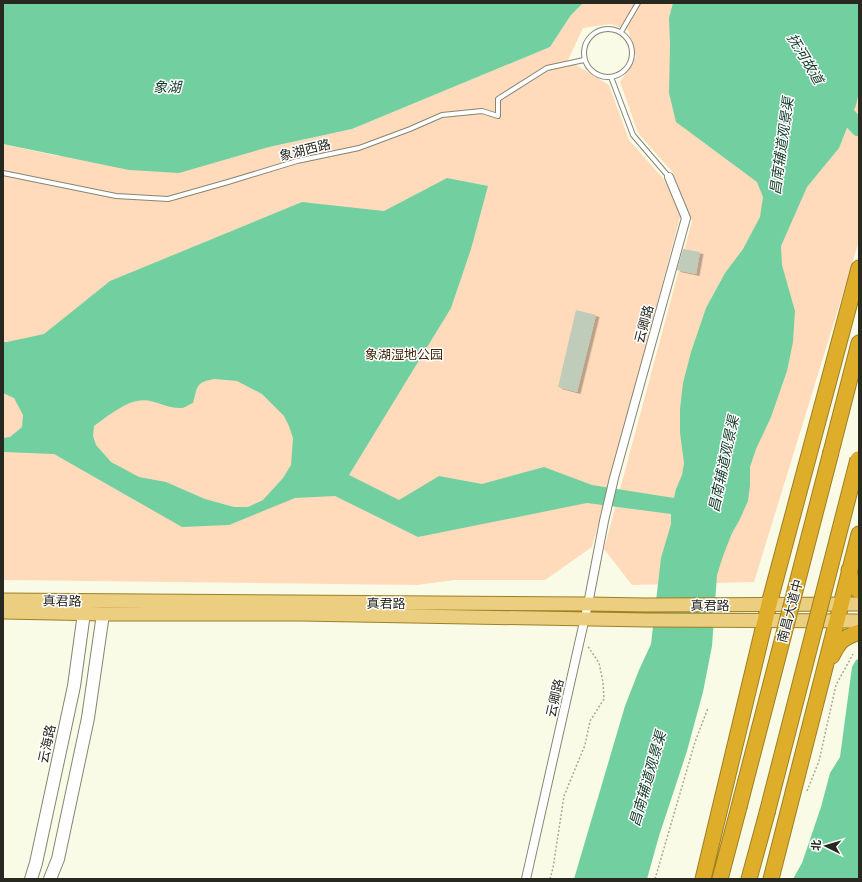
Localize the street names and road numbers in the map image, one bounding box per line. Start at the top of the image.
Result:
street label: 象湖西路 [278,136,332,164]
street label: 云卿路 [632,303,656,345]
street label: 南昌大道中 [774,578,806,644]
street label: 真君路 [42,593,82,609]
street label: 真君路 [366,596,406,611]
street label: 真君路 [690,598,730,613]
street label: 云卿路 [543,677,567,719]
street label: 云海路 [36,723,58,765]

